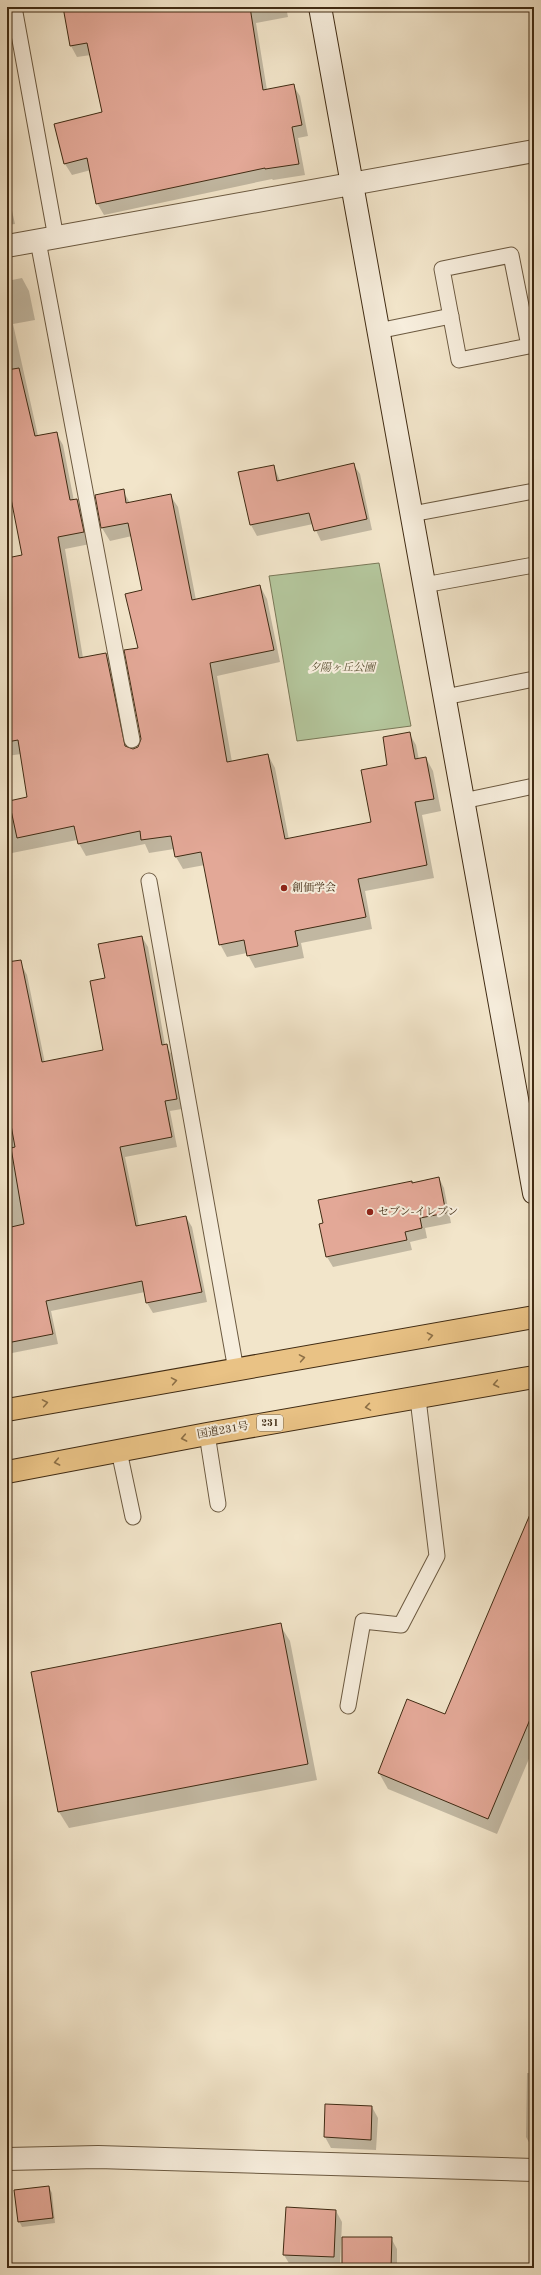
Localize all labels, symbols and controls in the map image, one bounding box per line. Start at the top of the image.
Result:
park label: 夕陽ヶ丘公園 [309,661,377,674]
place label: 創価学会 [292,881,336,894]
marker: 創価学会 [279,883,289,893]
place label: セブン-イレブン [378,1205,458,1218]
marker: セブン-イレブン [365,1207,375,1217]
one-way arrow [426,1332,433,1341]
one-way arrow [298,1355,305,1363]
one-way arrow [170,1377,177,1386]
one-way arrow [493,1380,499,1388]
one-way arrow [42,1399,49,1408]
one-way arrow [365,1402,371,1411]
road number: 231 [257,1415,283,1431]
street label: 国道231号 [196,1419,250,1441]
one-way arrow [181,1434,187,1442]
one-way arrow [53,1458,60,1466]

